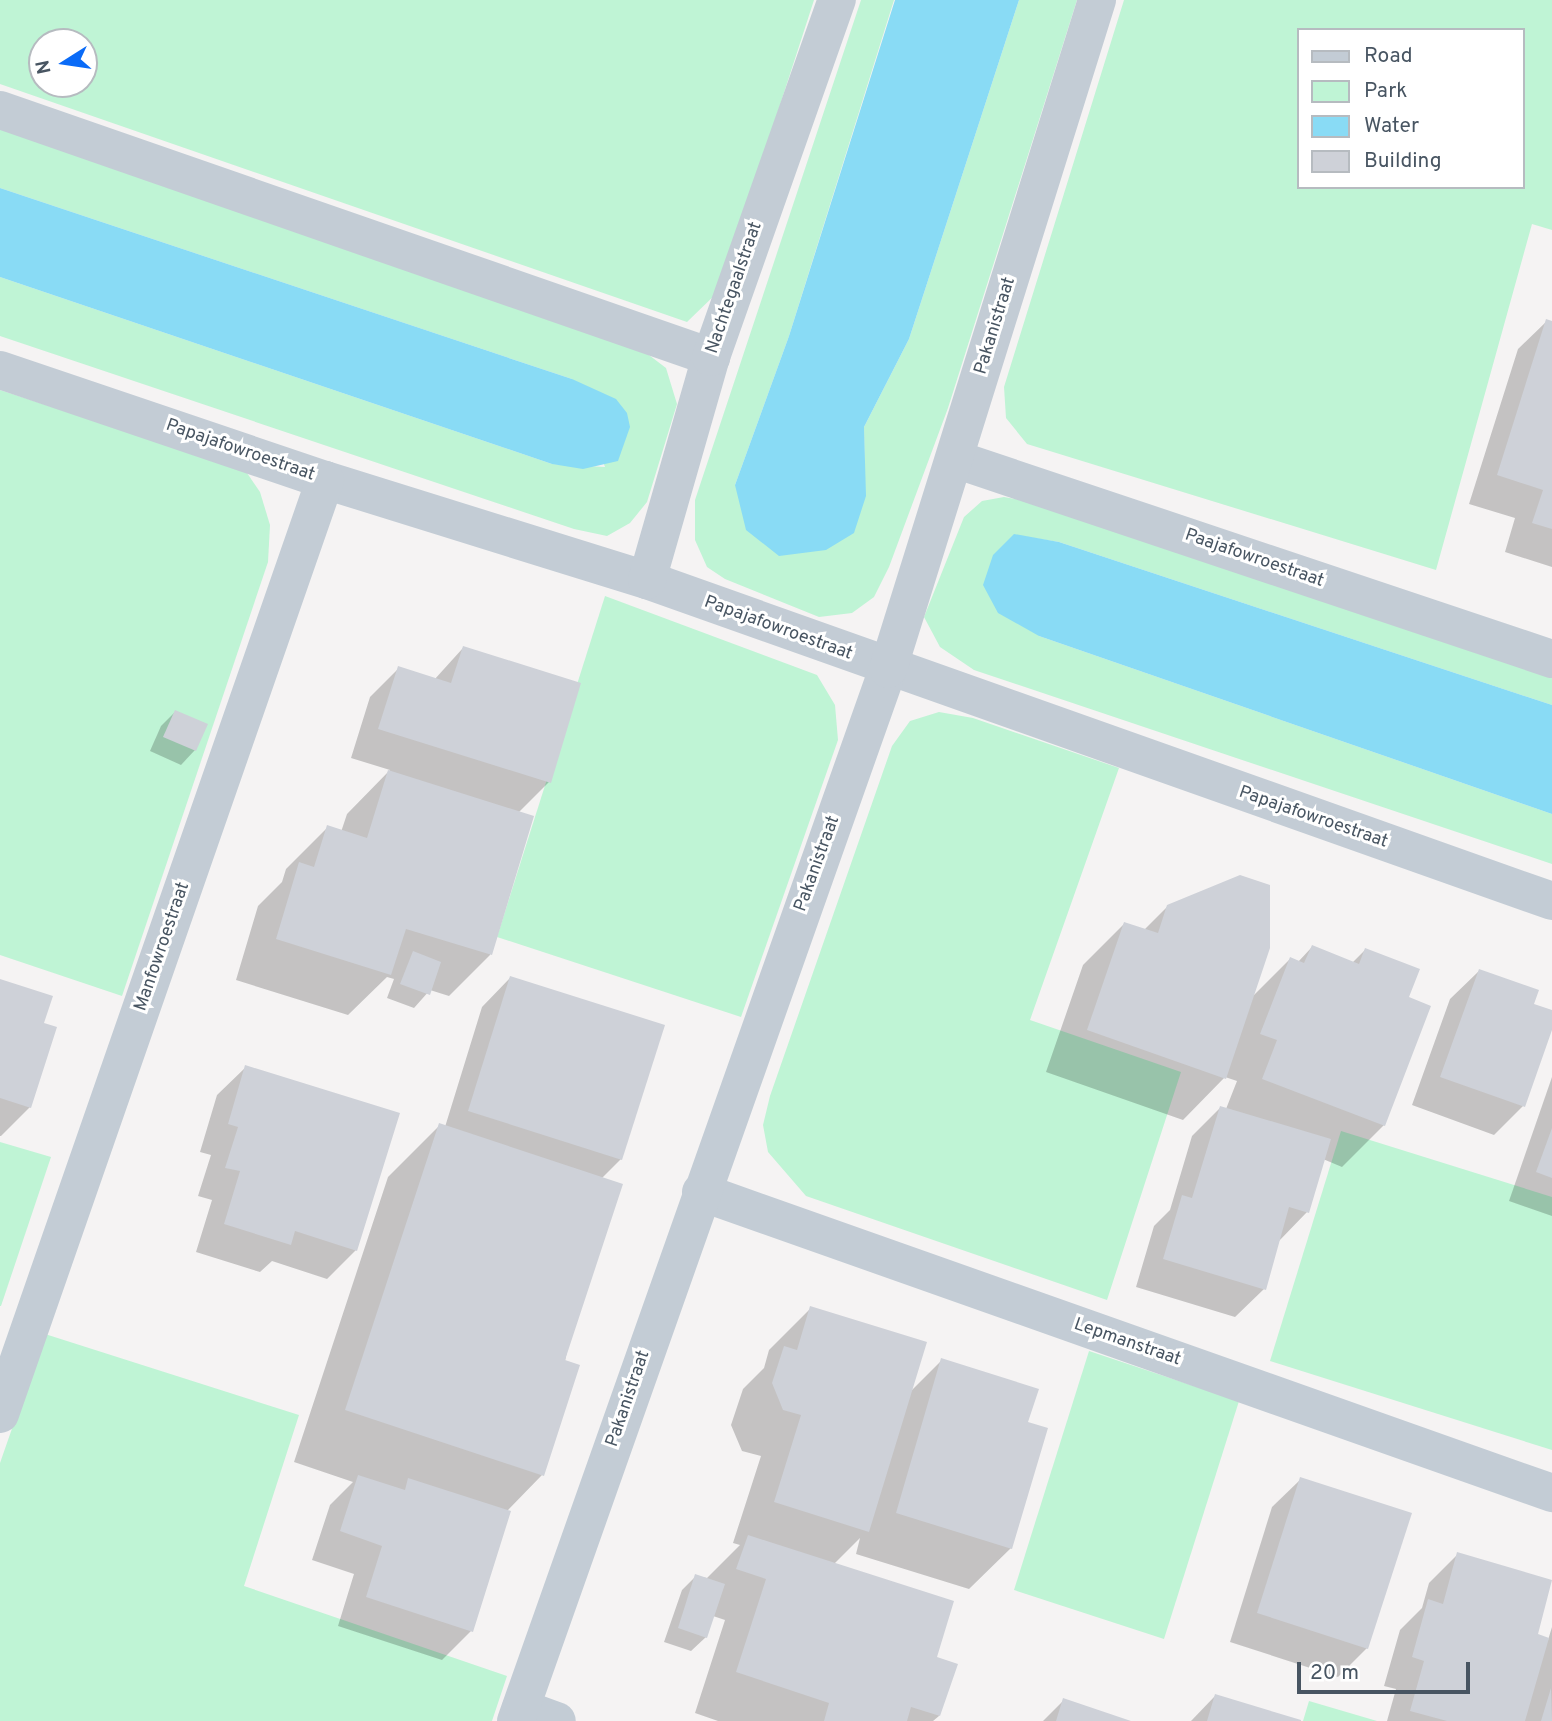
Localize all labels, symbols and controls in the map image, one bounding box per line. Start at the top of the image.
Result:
north arrow [28,28,98,98]
legend [1296,28,1524,189]
text: Road [1364,43,1413,70]
text: N [31,58,58,76]
text: Park [1364,78,1407,105]
text: Water [1364,113,1419,140]
text: Building [1364,148,1442,175]
street label: Nachtegaalstraat [702,219,768,357]
street label: Pakanistraat [971,275,1021,377]
street label: Papajafowroestraat [163,415,317,487]
street label: Paajafowroestraat [1182,525,1326,593]
street label: Papajafowroestraat [701,592,855,666]
street label: Papajafowroestraat [1236,782,1390,854]
street label: Pakanistraat [791,813,845,915]
street label: Manfowroestraat [131,880,195,1014]
street label: Lepmanstraat [1071,1315,1183,1371]
street label: Pakanistraat [602,1348,656,1450]
scale bar [1300,1648,1473,1692]
text: 20 m [1310,1660,1359,1687]

